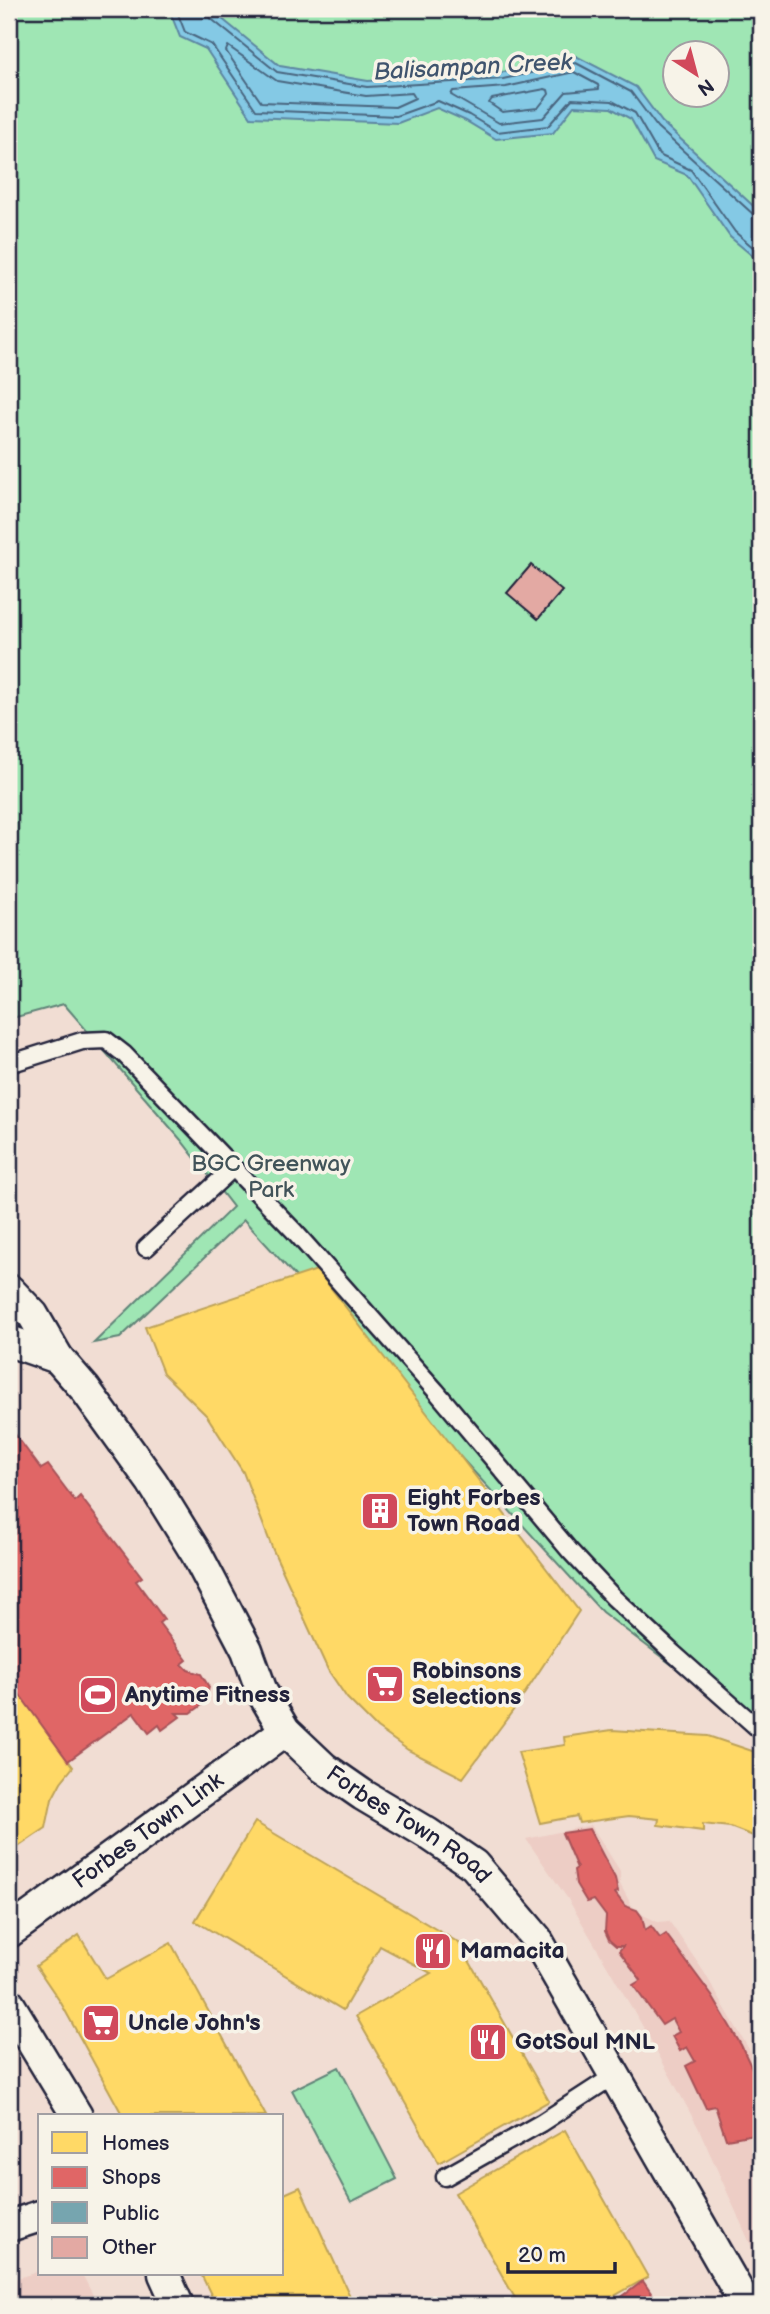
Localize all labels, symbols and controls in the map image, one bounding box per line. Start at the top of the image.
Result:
north arrow [662,38,732,108]
water label: Balisampan Creek [373,47,574,87]
text: N [693,73,718,100]
park label: BGC Greenway Park [191,1150,351,1204]
place label: Eight Forbes Town Road [407,1484,541,1538]
building icon: Eight Forbes Town Road [359,1490,401,1532]
place label: Robinsons Selections [412,1657,521,1711]
supermarket icon: Robinsons Selections [364,1663,406,1705]
sports icon: Anytime Fitness [77,1674,119,1716]
place label: Anytime Fitness [124,1681,290,1709]
street label: Forbes Town Road [321,1760,497,1889]
street label: Forbes Town Link [67,1766,230,1895]
restaurant icon: Mamacita [412,1930,454,1972]
place label: Mamacita [460,1937,565,1965]
supermarket icon: Uncle John's [80,2002,122,2044]
place label: Uncle John's [128,2009,261,2037]
restaurant icon: GotSoul MNL [467,2021,509,2063]
place label: GotSoul MNL [515,2028,656,2056]
legend [38,2114,284,2276]
text: Homes [102,2131,170,2156]
text: Shops [102,2165,161,2190]
text: Public [102,2201,160,2226]
scale bar [508,2230,614,2274]
text: Other [102,2235,157,2260]
text: 20 m [518,2243,566,2268]

